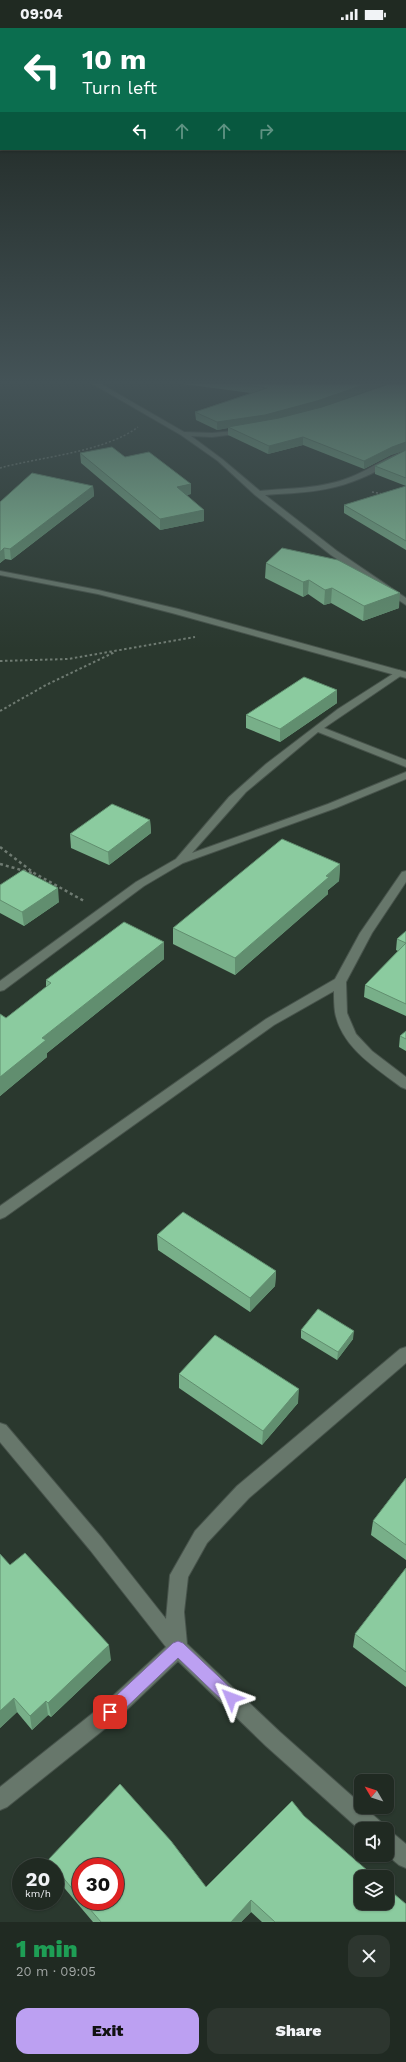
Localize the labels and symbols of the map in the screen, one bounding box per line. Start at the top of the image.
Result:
position arrow [210,1677,252,1719]
pin [93,1695,127,1729]
north arrow [354,1774,394,1814]
speed limit sign: 30 [72,1858,124,1910]

